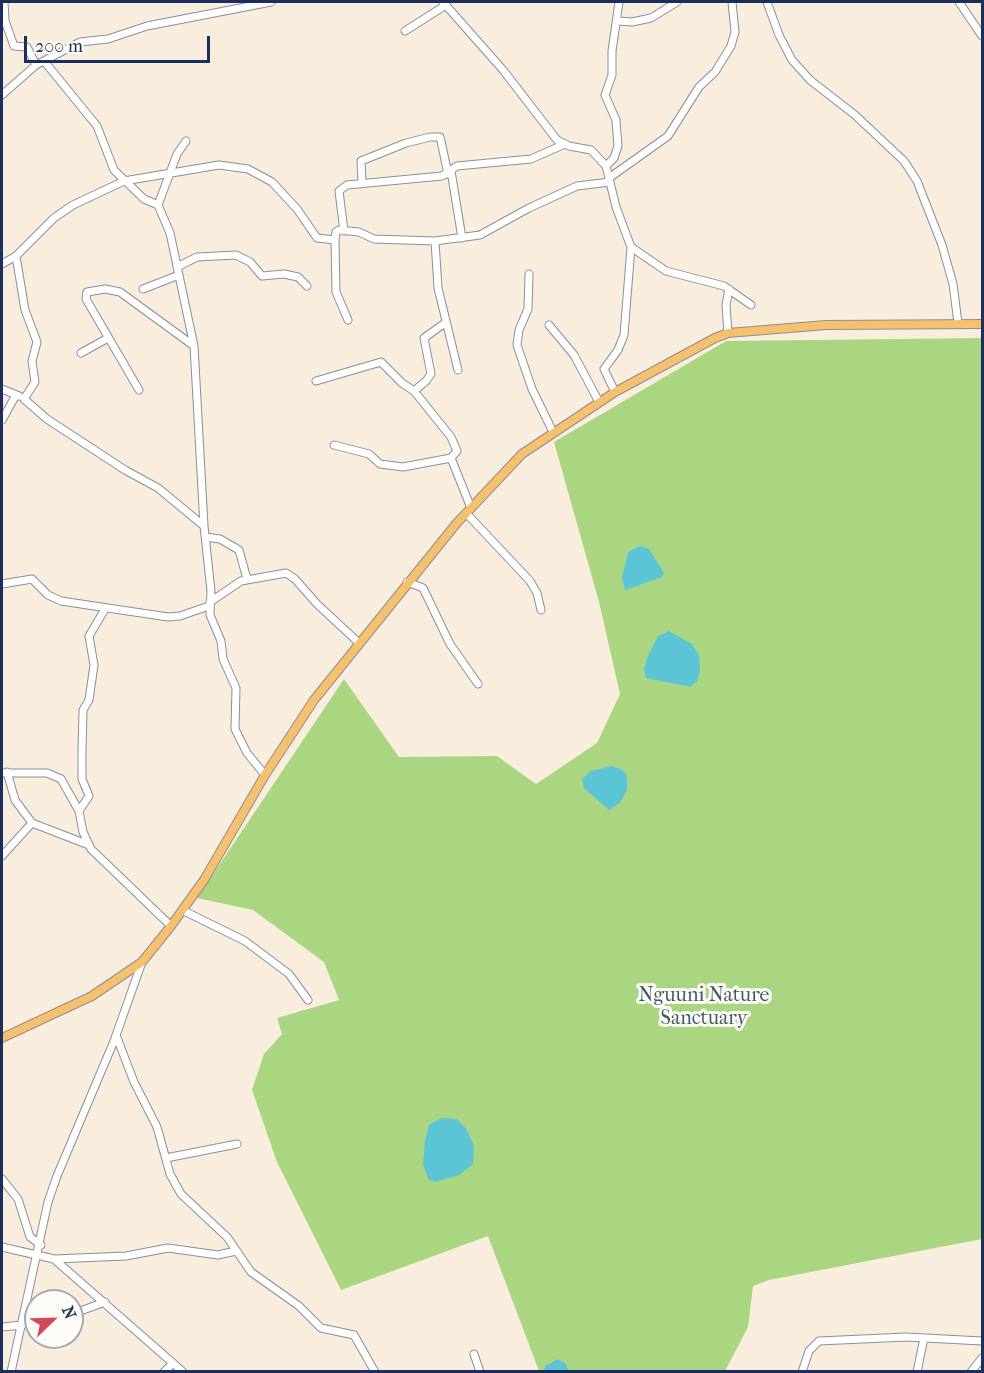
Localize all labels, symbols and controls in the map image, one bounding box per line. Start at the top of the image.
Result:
scale bar [27,24,213,62]
text: 200 m [35,36,83,57]
park label: Nguuni Nature Sanctuary [639,984,769,1031]
north arrow [24,1289,84,1349]
text: N [58,1303,80,1322]

